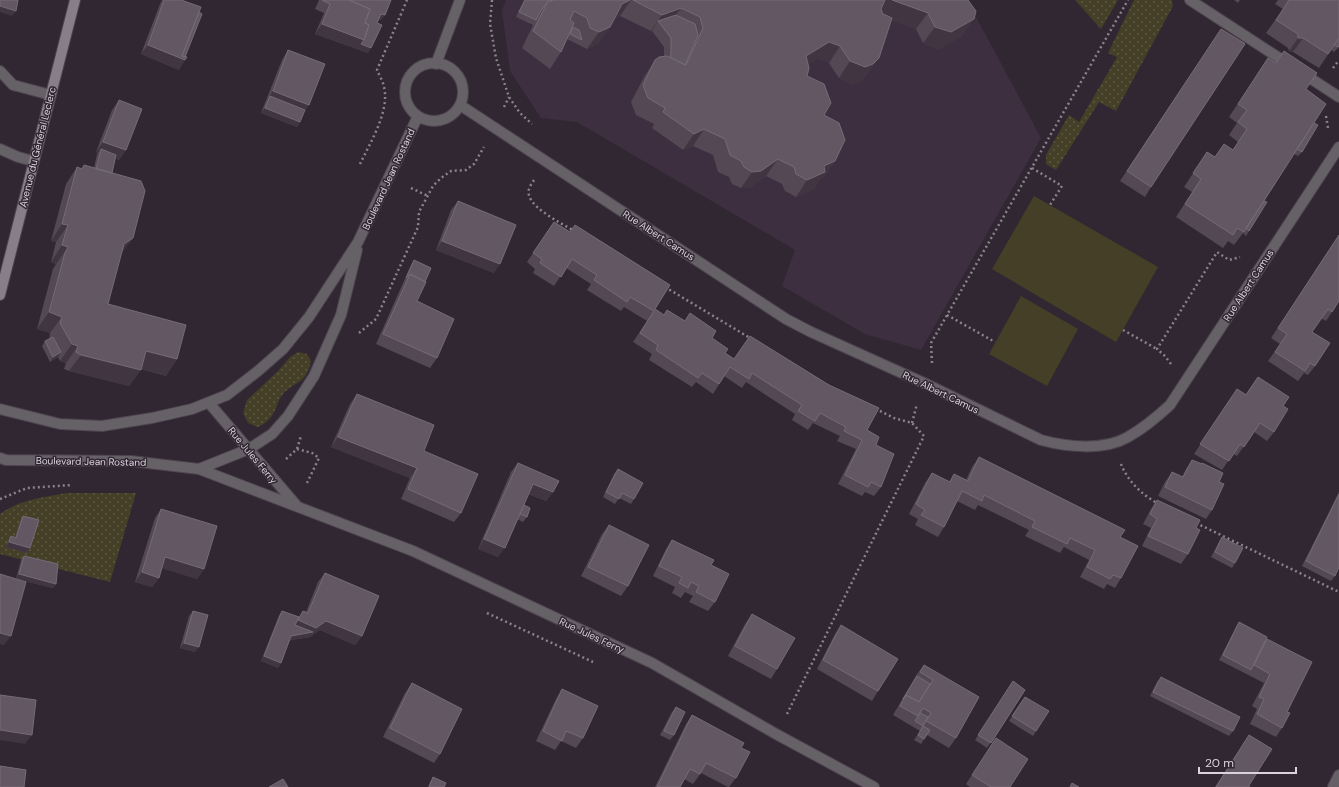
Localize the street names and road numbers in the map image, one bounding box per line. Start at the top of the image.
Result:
street label: Avenue du Général Leclerc [16,85,59,209]
street label: Boulevard Jean Rostand [359,126,418,232]
street label: Rue Albert Camus [620,207,697,264]
street label: Rue Albert Camus [1220,247,1277,324]
street label: Rue Albert Camus [900,368,981,417]
street label: Rue Jules Ferry [225,424,280,487]
street label: Boulevard Jean Rostand [36,454,146,469]
street label: Rue Jules Ferry [557,615,627,656]

